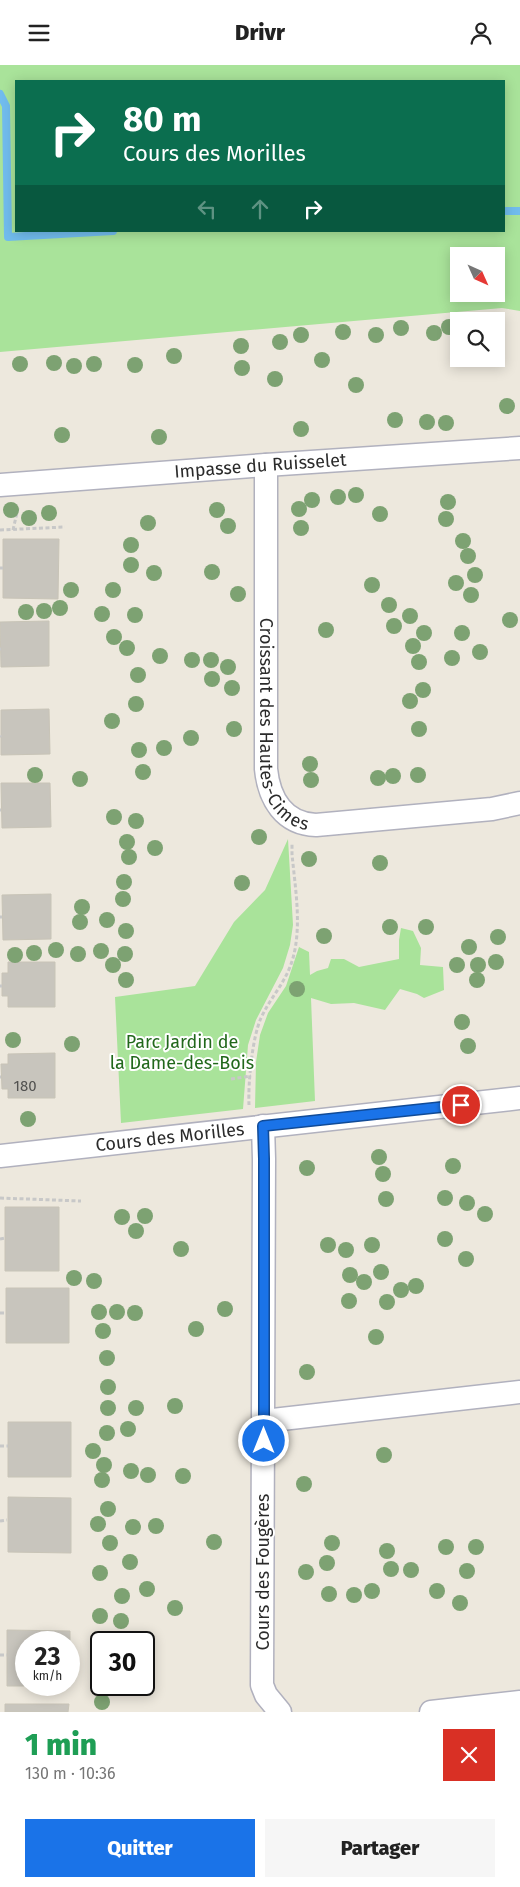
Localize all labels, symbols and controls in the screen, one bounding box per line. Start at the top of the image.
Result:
icon: menu [25,19,53,47]
text: Drivr [235,19,285,46]
icon: person [467,19,495,47]
text: 80 m [123,98,202,140]
icon: right [40,100,105,165]
text: Cours des Morilles [123,140,306,167]
icon: left [193,195,221,223]
icon: ahead [246,195,274,223]
icon: right [299,195,327,223]
north arrow [450,247,505,303]
map controls [450,247,505,367]
button: search [450,312,505,367]
street label: Impasse du Ruisselet [173,449,348,483]
street label: Croissant des Hautes-Cimes [255,618,311,835]
park label: Parc Jardin de la Dame-des-Bois [110,1031,254,1074]
house number: 180 [13,1077,37,1095]
pin [440,1084,482,1126]
icon: arrive [447,1091,475,1119]
street label: Cours des Morilles [94,1118,246,1156]
position arrow [237,1414,289,1466]
street label: Cours des Fougères [252,1493,274,1651]
speed limit sign: 30 [90,1631,155,1696]
text: 23 [35,1642,60,1672]
text: km/h [33,1669,62,1683]
text: 1 min [25,1727,97,1763]
button: close [443,1729,495,1781]
text: 130 m · 10:36 [25,1764,115,1783]
button: Quitter [25,1819,255,1877]
button: Partager [265,1819,495,1877]

